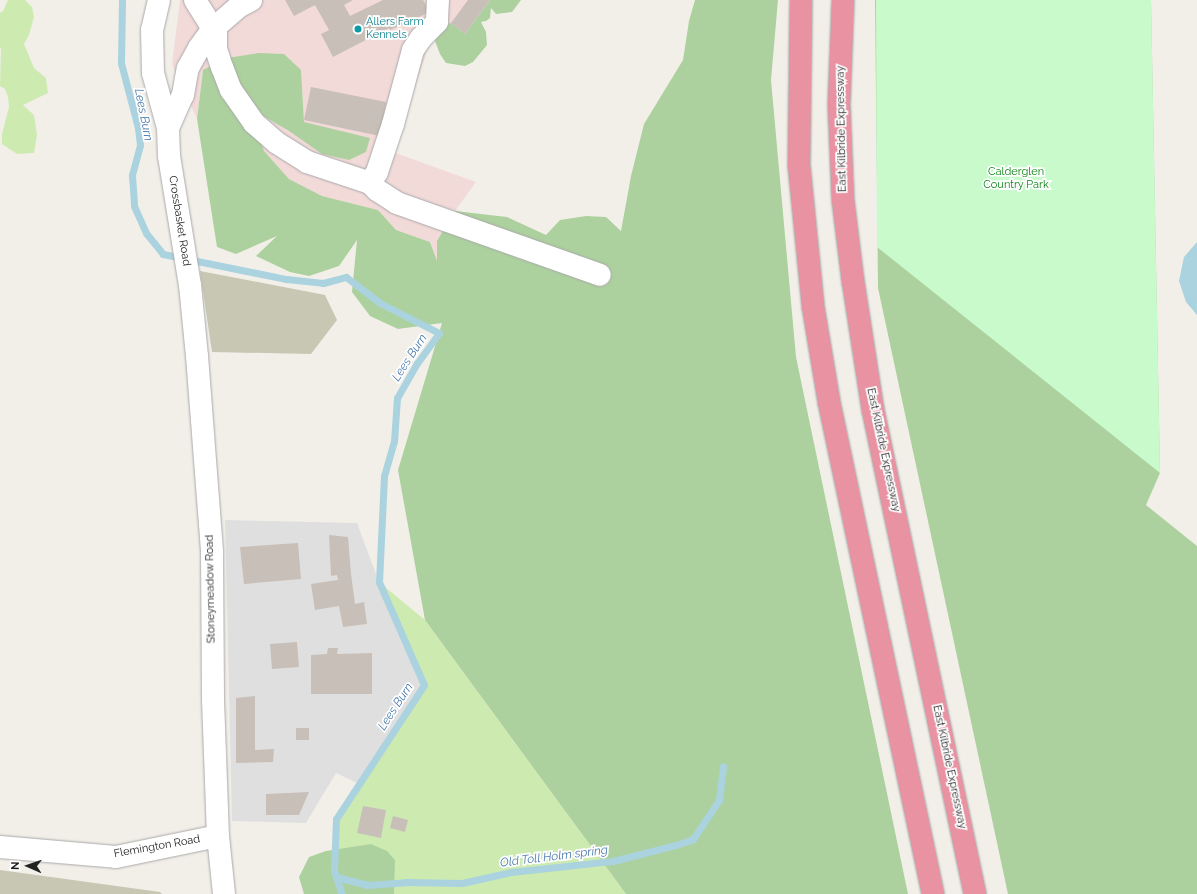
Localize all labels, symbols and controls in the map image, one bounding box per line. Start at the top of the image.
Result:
place label: Allers Farm Kennels [366,16,424,42]
marker: Allers Farm Kennels [353,24,363,34]
street label: East Kilbride Expressway [834,66,850,192]
water label: Lees Burn [131,88,155,142]
park label: Calderglen Country Park [983,166,1049,192]
street label: Crossbasket Road [165,175,193,267]
water label: Lees Burn [389,332,431,384]
street label: East Kilbride Expressway [863,387,903,513]
street label: Stoneymeadow Road [203,534,219,644]
water label: Lees Burn [375,681,417,733]
street label: East Kilbride Expressway [929,704,969,830]
street label: Flemington Road [113,833,201,861]
water label: Old Toll Holm spring [499,843,609,871]
north arrow [8,846,48,886]
text: N [9,861,22,870]

